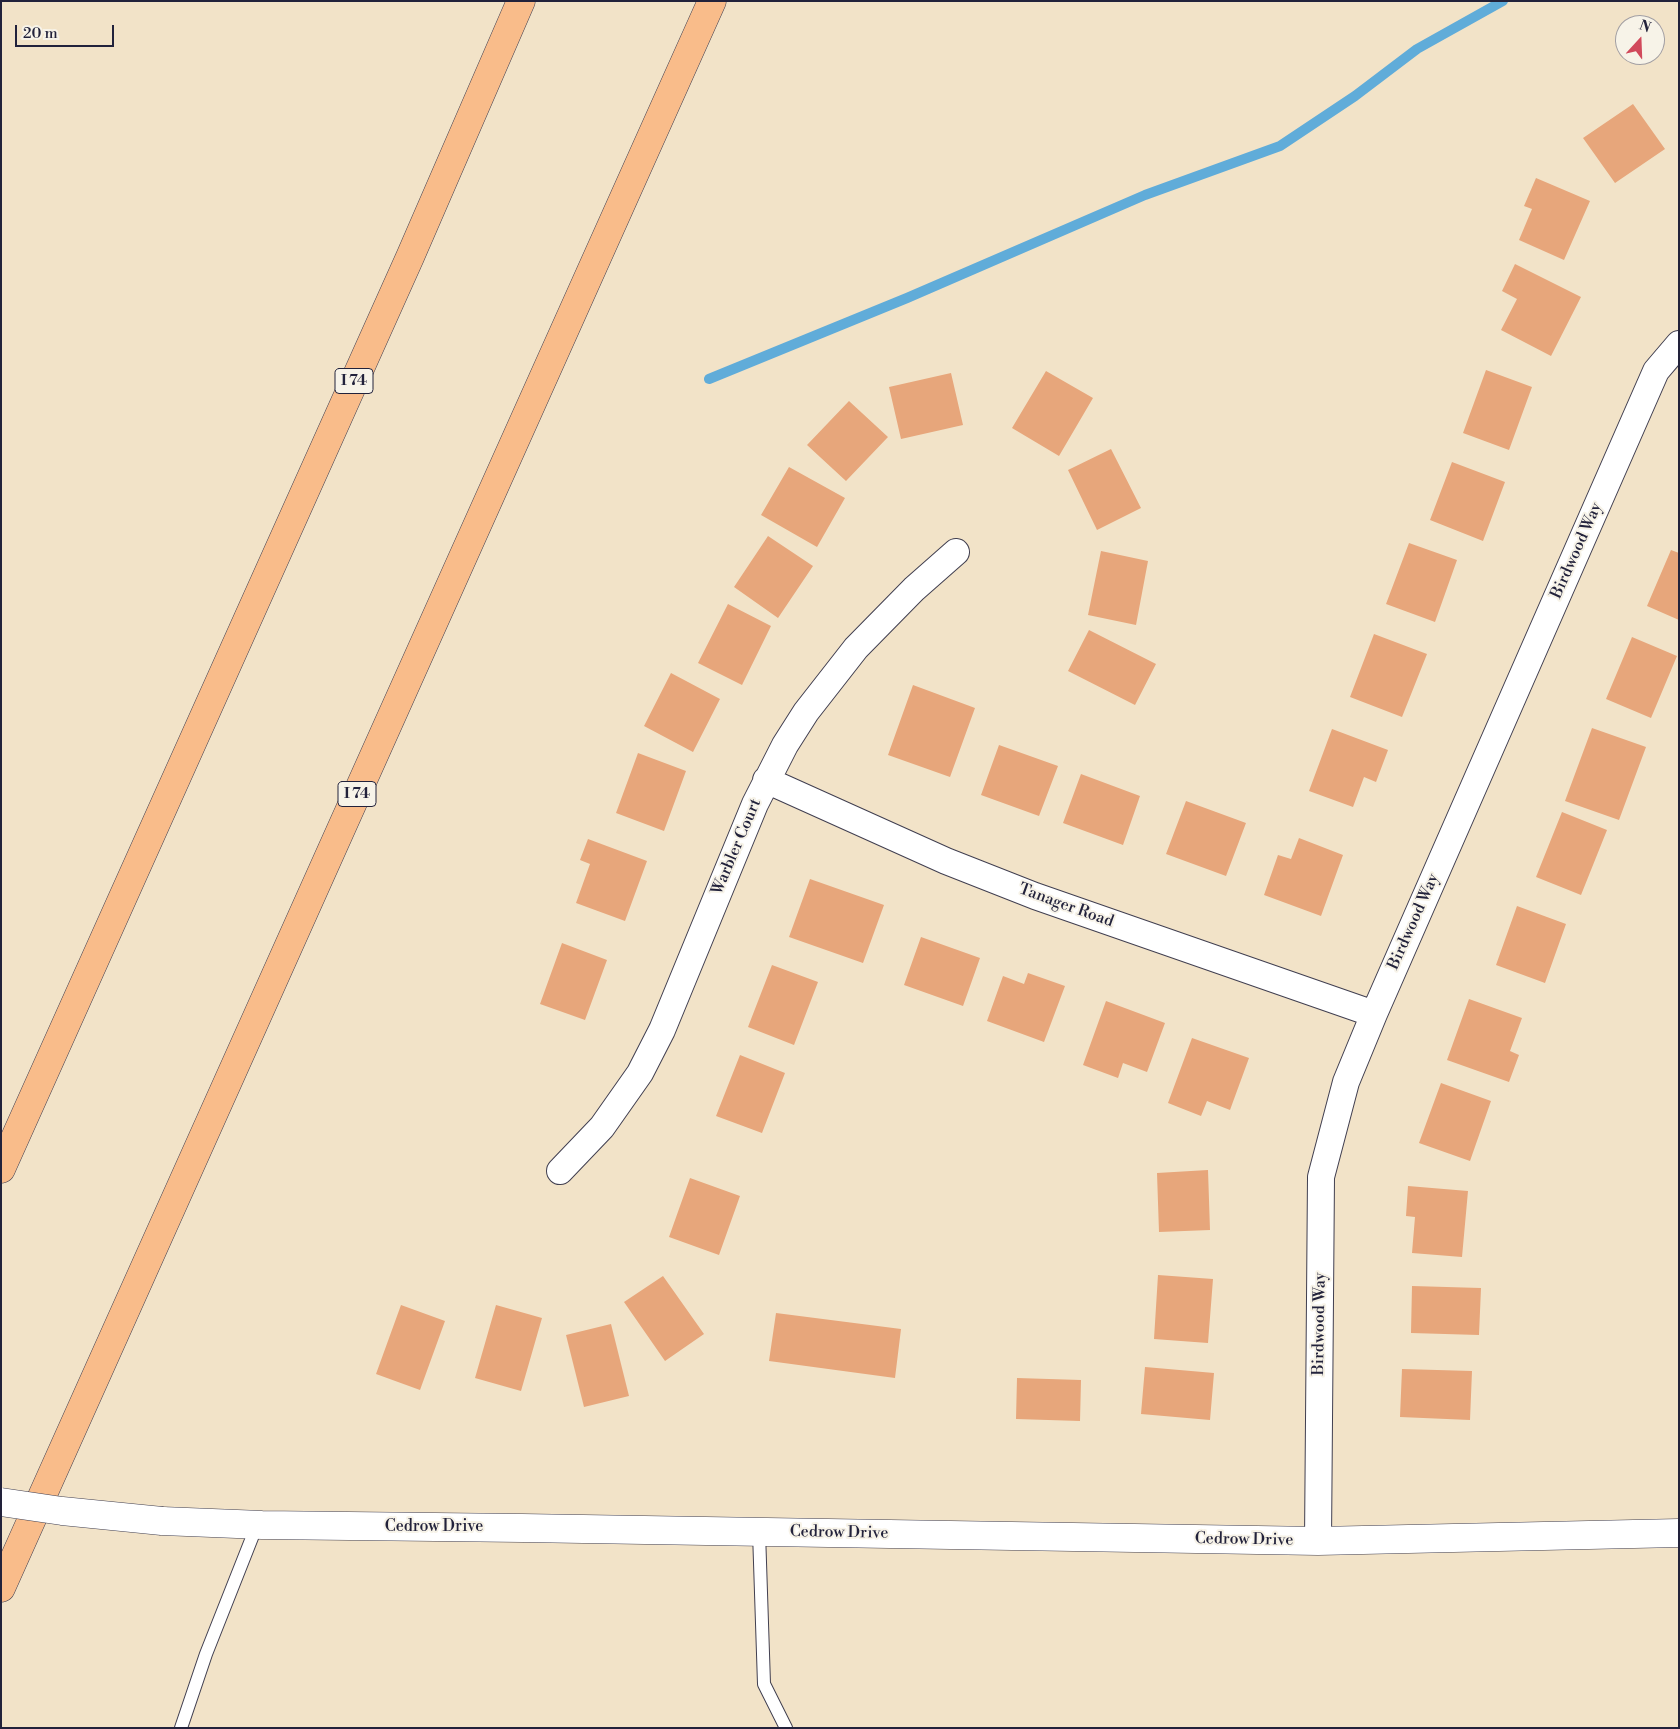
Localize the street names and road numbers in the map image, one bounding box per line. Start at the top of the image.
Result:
road number: I 74 [335,368,373,394]
street label: Birdwood Way [1547,500,1607,602]
road number: I 74 [338,782,376,806]
street label: Warbler Court [708,796,766,898]
street label: Birdwood Way [1384,871,1444,973]
street label: Tanager Road [1016,880,1116,932]
street label: Birdwood Way [1310,1272,1330,1376]
street label: Cedrow Drive [385,1517,483,1537]
street label: Cedrow Drive [790,1523,888,1543]
street label: Cedrow Drive [1195,1530,1293,1550]

